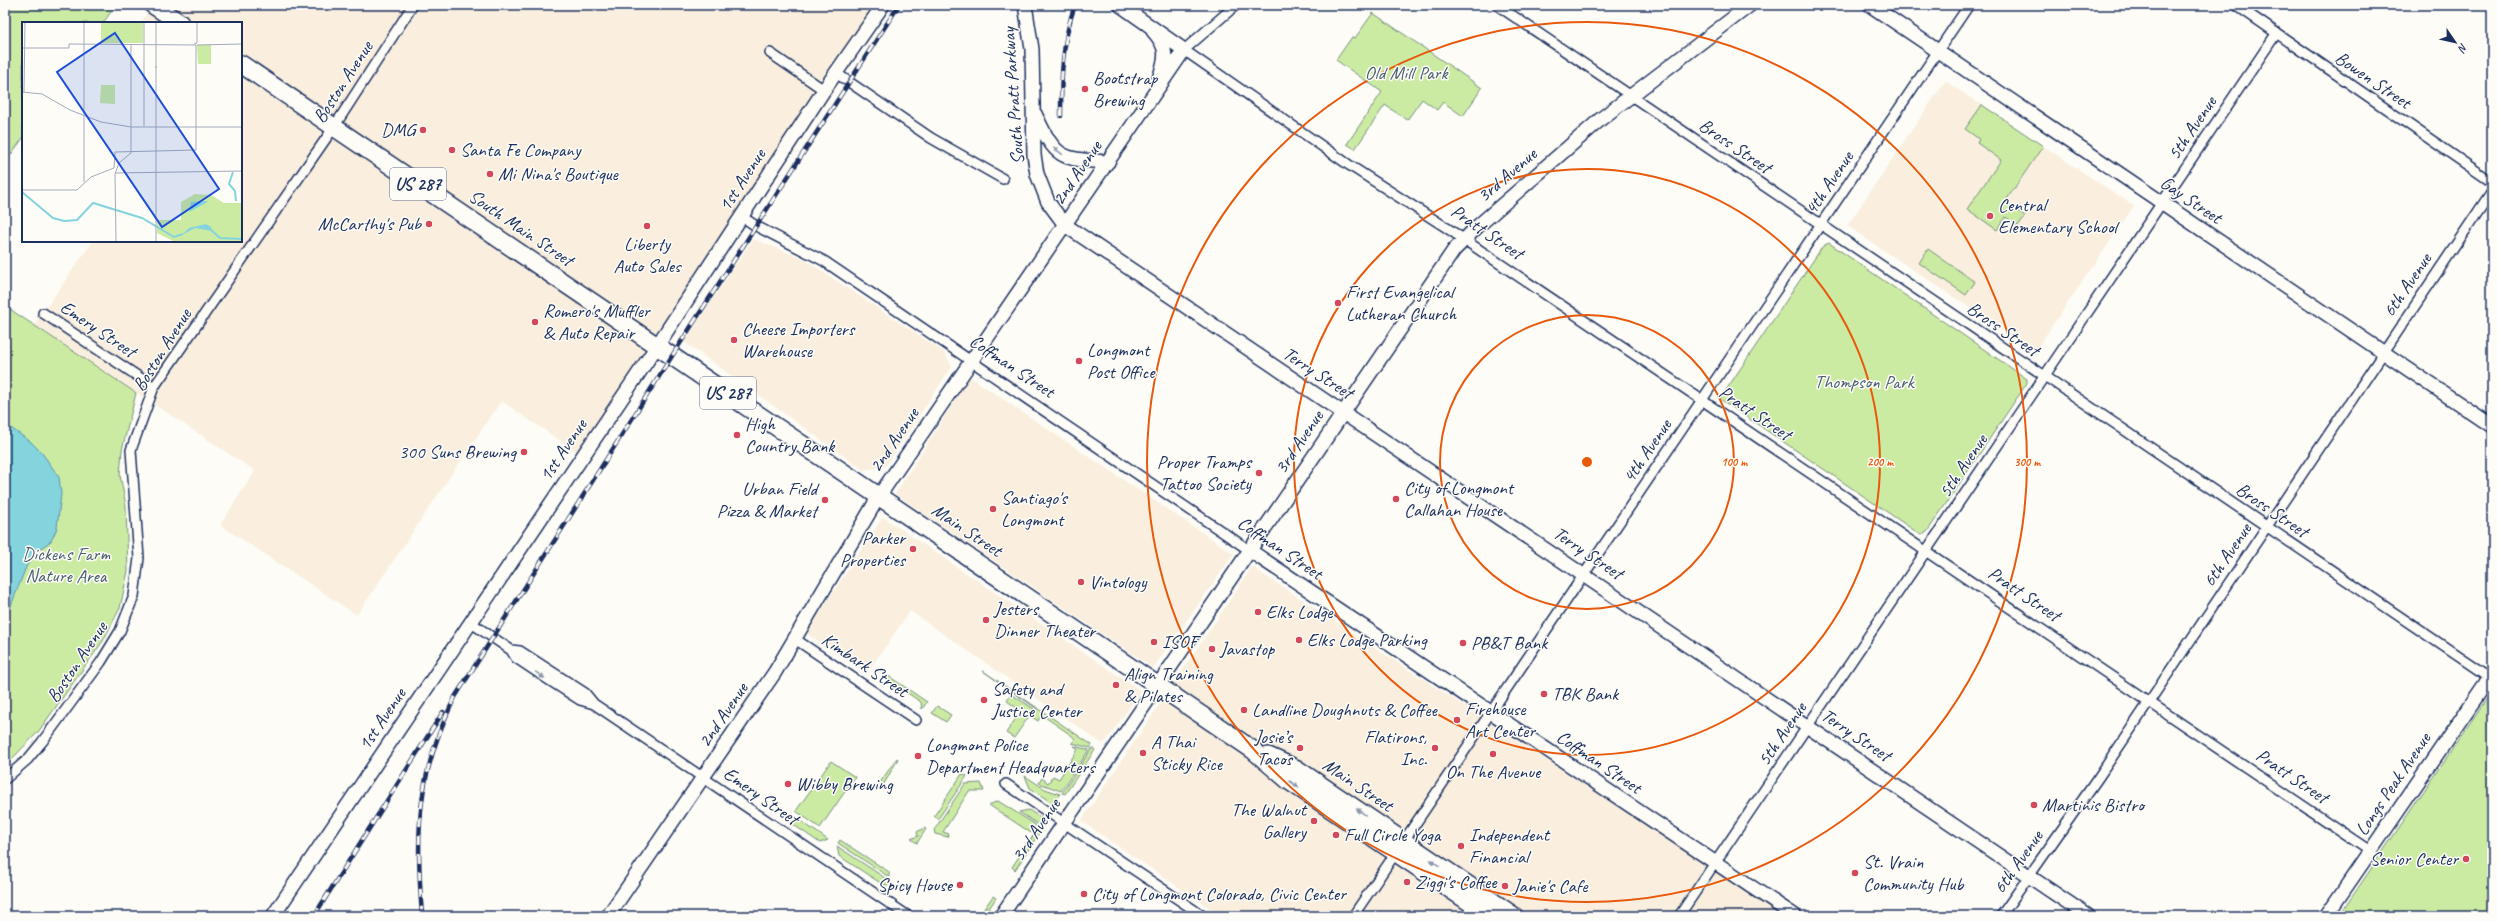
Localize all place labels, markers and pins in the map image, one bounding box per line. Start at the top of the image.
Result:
place label: Bootstrap Brewing [1093,66,1159,112]
marker: Bootstrap Brewing [1080,84,1090,94]
place label: DMG [381,118,418,142]
marker: DMG [418,125,428,135]
place label: Santa Fe Company [460,138,582,162]
marker: Santa Fe Company [447,145,457,155]
place label: Mi Nina's Boutique [498,162,620,186]
marker: Mi Nina's Boutique [485,169,495,179]
place label: Central Elementary School [1998,193,2120,239]
marker: Central Elementary School [1985,211,1995,221]
place label: McCarthy's Pub [318,212,423,236]
marker: McCarthy's Pub [424,219,434,229]
marker: Liberty Auto Sales [642,221,652,231]
place label: Liberty Auto Sales [614,232,682,278]
place label: First Evangelical Lutheran Church [1346,280,1457,326]
marker: First Evangelical Lutheran Church [1333,298,1343,308]
place label: Romero's Muffler & Auto Repair [543,299,651,345]
marker: Romero's Muffler & Auto Repair [530,317,540,327]
place label: Cheese Importers Warehouse [742,317,856,363]
marker: Cheese Importers Warehouse [729,335,739,345]
place label: Longmont Post Office [1087,338,1156,384]
marker: Longmont Post Office [1074,356,1084,366]
place label: High Country Bank [745,412,836,458]
marker: High Country Bank [732,430,742,440]
place label: 300 Suns Brewing [399,440,517,464]
marker: 300 Suns Brewing [519,447,529,457]
place label: Proper Tramps Tattoo Society [1157,450,1254,496]
centre of rings [1580,455,1594,469]
marker: Proper Tramps Tattoo Society [1254,468,1264,478]
place label: City of Longmont Callahan House [1404,476,1515,522]
place label: Urban Field Pizza & Market [717,477,821,523]
place label: Santiago's Longmont [1001,486,1069,532]
marker: City of Longmont Callahan House [1391,494,1401,504]
marker: Urban Field Pizza & Market [820,495,830,505]
marker: Santiago's Longmont [988,504,998,514]
place label: Parker Properties [840,526,907,572]
marker: Parker Properties [908,544,918,554]
place label: Vintology [1089,570,1148,594]
marker: Vintology [1076,577,1086,587]
place label: Jesters Dinner Theater [993,597,1097,643]
place label: Elks Lodge [1266,600,1334,624]
marker: Elks Lodge [1253,607,1263,617]
marker: Jesters Dinner Theater [981,615,991,625]
place label: Elks Lodge Parking [1307,628,1428,652]
place label: ISOF [1162,630,1201,654]
place label: PB&T Bank [1471,631,1548,655]
marker: Elks Lodge Parking [1294,635,1304,645]
marker: ISOF [1149,637,1159,647]
place label: Javastop [1219,637,1275,661]
marker: PB&T Bank [1458,638,1468,648]
marker: Javastop [1207,644,1217,654]
place label: Align Training & Pilates [1124,662,1214,708]
place label: Safety and Justice Center [991,677,1084,723]
marker: Align Training & Pilates [1111,680,1121,690]
place label: TBK Bank [1552,682,1619,706]
marker: TBK Bank [1539,689,1549,699]
marker: Safety and Justice Center [979,695,989,705]
place label: Firehouse Art Center [1465,697,1536,743]
place label: Landline Doughnuts & Coffee [1252,698,1438,722]
marker: Landline Doughnuts & Coffee [1239,705,1249,715]
marker: Firehouse Art Center [1452,715,1462,725]
place label: Josie’s Tacos [1254,725,1295,771]
place label: Flatirons, Inc. [1364,725,1427,771]
place label: A Thai Sticky Rice [1151,730,1224,776]
place label: Longmont Police Department Headquarters [926,733,1096,779]
marker: Josie’s Tacos [1295,743,1305,753]
marker: Flatirons, Inc. [1430,743,1440,753]
marker: A Thai Sticky Rice [1138,748,1148,758]
marker: On The Avenue [1488,749,1498,759]
marker: Longmont Police Department Headquarters [913,751,923,761]
place label: On The Avenue [1446,760,1542,784]
place label: Wibby Brewing [796,772,894,796]
marker: Wibby Brewing [783,779,793,789]
place label: Martinis Bistro [2042,793,2146,817]
place label: The Walnut Gallery [1231,798,1308,844]
marker: Martinis Bistro [2029,800,2039,810]
marker: The Walnut Gallery [1309,816,1319,826]
place label: Full Circle Yoga [1344,823,1442,847]
place label: Independent Financial [1469,823,1551,869]
marker: Full Circle Yoga [1331,830,1341,840]
marker: Independent Financial [1456,841,1466,851]
place label: Senior Center [2370,847,2459,871]
place label: St. Vrain Community Hub [1863,850,1965,896]
marker: Senior Center [2461,854,2471,864]
marker: St. Vrain Community Hub [1850,868,1860,878]
place label: Ziggi's Coffee [1415,870,1498,894]
place label: Spicy House [877,873,954,897]
place label: Janie's Cafe [1512,874,1589,898]
marker: Ziggi's Coffee [1402,877,1412,887]
marker: Spicy House [955,880,965,890]
marker: Janie's Cafe [1500,881,1510,891]
place label: City of Longmont Colorado, Civic Center [1092,882,1347,906]
marker: City of Longmont Colorado, Civic Center [1079,889,1089,899]

